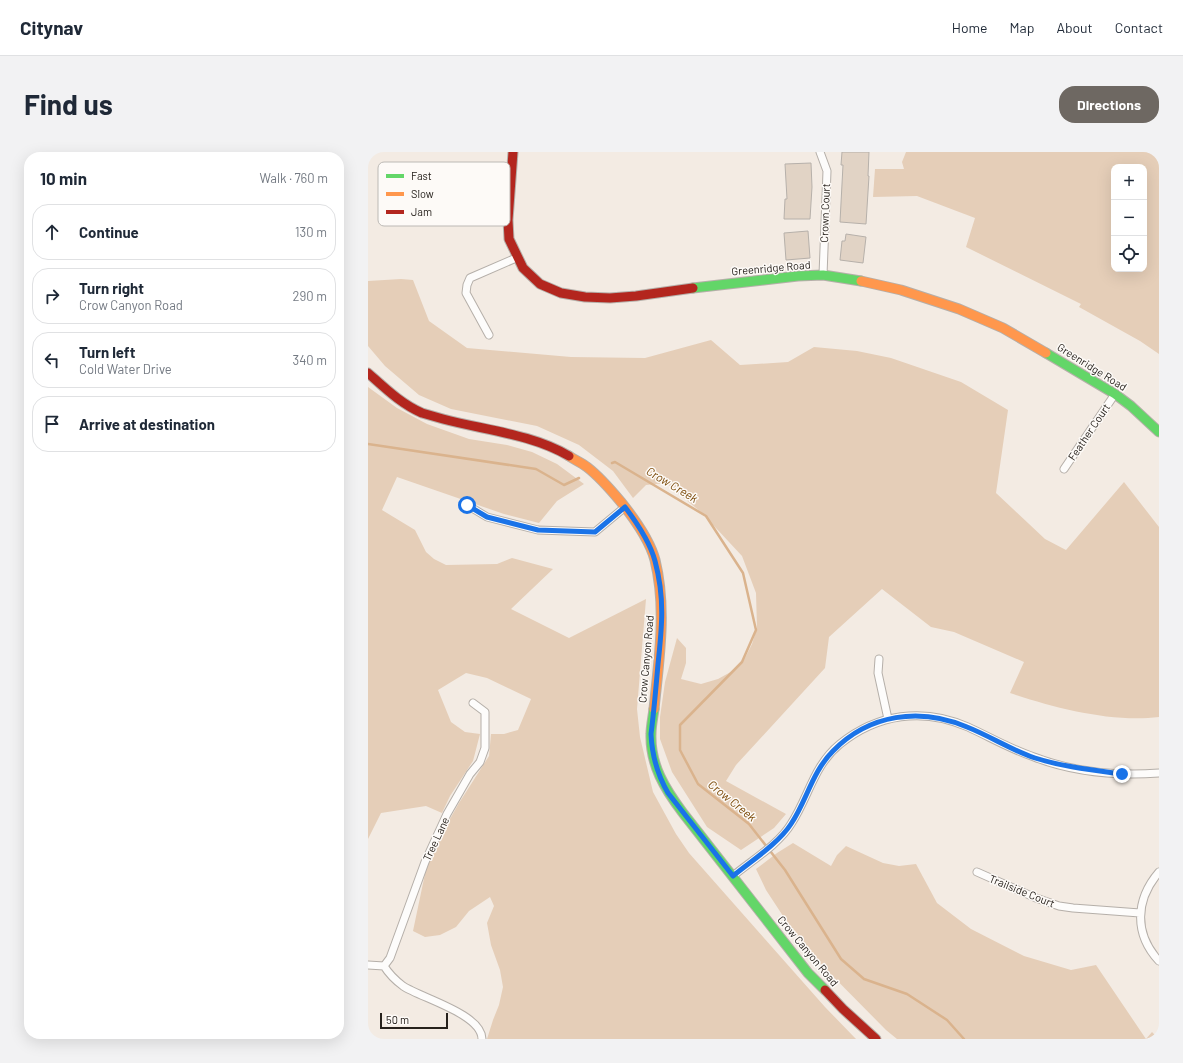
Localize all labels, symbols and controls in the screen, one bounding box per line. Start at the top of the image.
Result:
text: Citynav [20,16,83,39]
text: Home [952,19,988,36]
text: Map [1010,19,1034,36]
text: About [1056,19,1093,36]
text: Contact [1115,19,1163,36]
button: Directions [1059,86,1159,123]
text: Find us [24,87,113,121]
legend [378,162,510,226]
map controls [1111,164,1147,272]
button: + [1111,164,1147,200]
text: 10 min [40,168,87,188]
text: Fast [411,169,432,182]
text: Walk · 760 m [260,170,328,186]
street label: Crown Court [817,183,832,243]
text: Slow [411,187,434,200]
button: − [1111,200,1147,236]
text: Jam [411,205,432,218]
icon: ahead [41,221,63,243]
text: Continue [79,223,139,241]
text: 130 m [295,224,327,240]
button: locate [1111,236,1147,272]
street label: Greenridge Road [731,258,811,277]
text: Turn right [79,279,144,297]
icon: right [41,285,63,307]
text: 290 m [293,288,327,304]
text: Crow Canyon Road [79,297,183,313]
street label: Greenridge Road [1055,340,1129,393]
text: Turn left [79,343,135,361]
icon: left [41,349,63,371]
text: 340 m [292,352,327,368]
text: Cold Water Drive [79,361,172,377]
street label: Feather Court [1065,401,1112,463]
icon: arrive [41,413,63,435]
text: Arrive at destination [79,415,215,433]
water label: Crow Creek [644,463,701,505]
route start [458,496,476,514]
street label: Crow Canyon Road [635,615,656,703]
route end [1113,765,1131,783]
water label: Crow Creek [706,777,760,824]
street label: Tree Lane [420,815,451,863]
street label: Trailside Court [988,871,1057,910]
street label: Crow Canyon Road [775,913,842,989]
scale bar [380,1011,448,1030]
text: 50 m [386,1013,409,1026]

